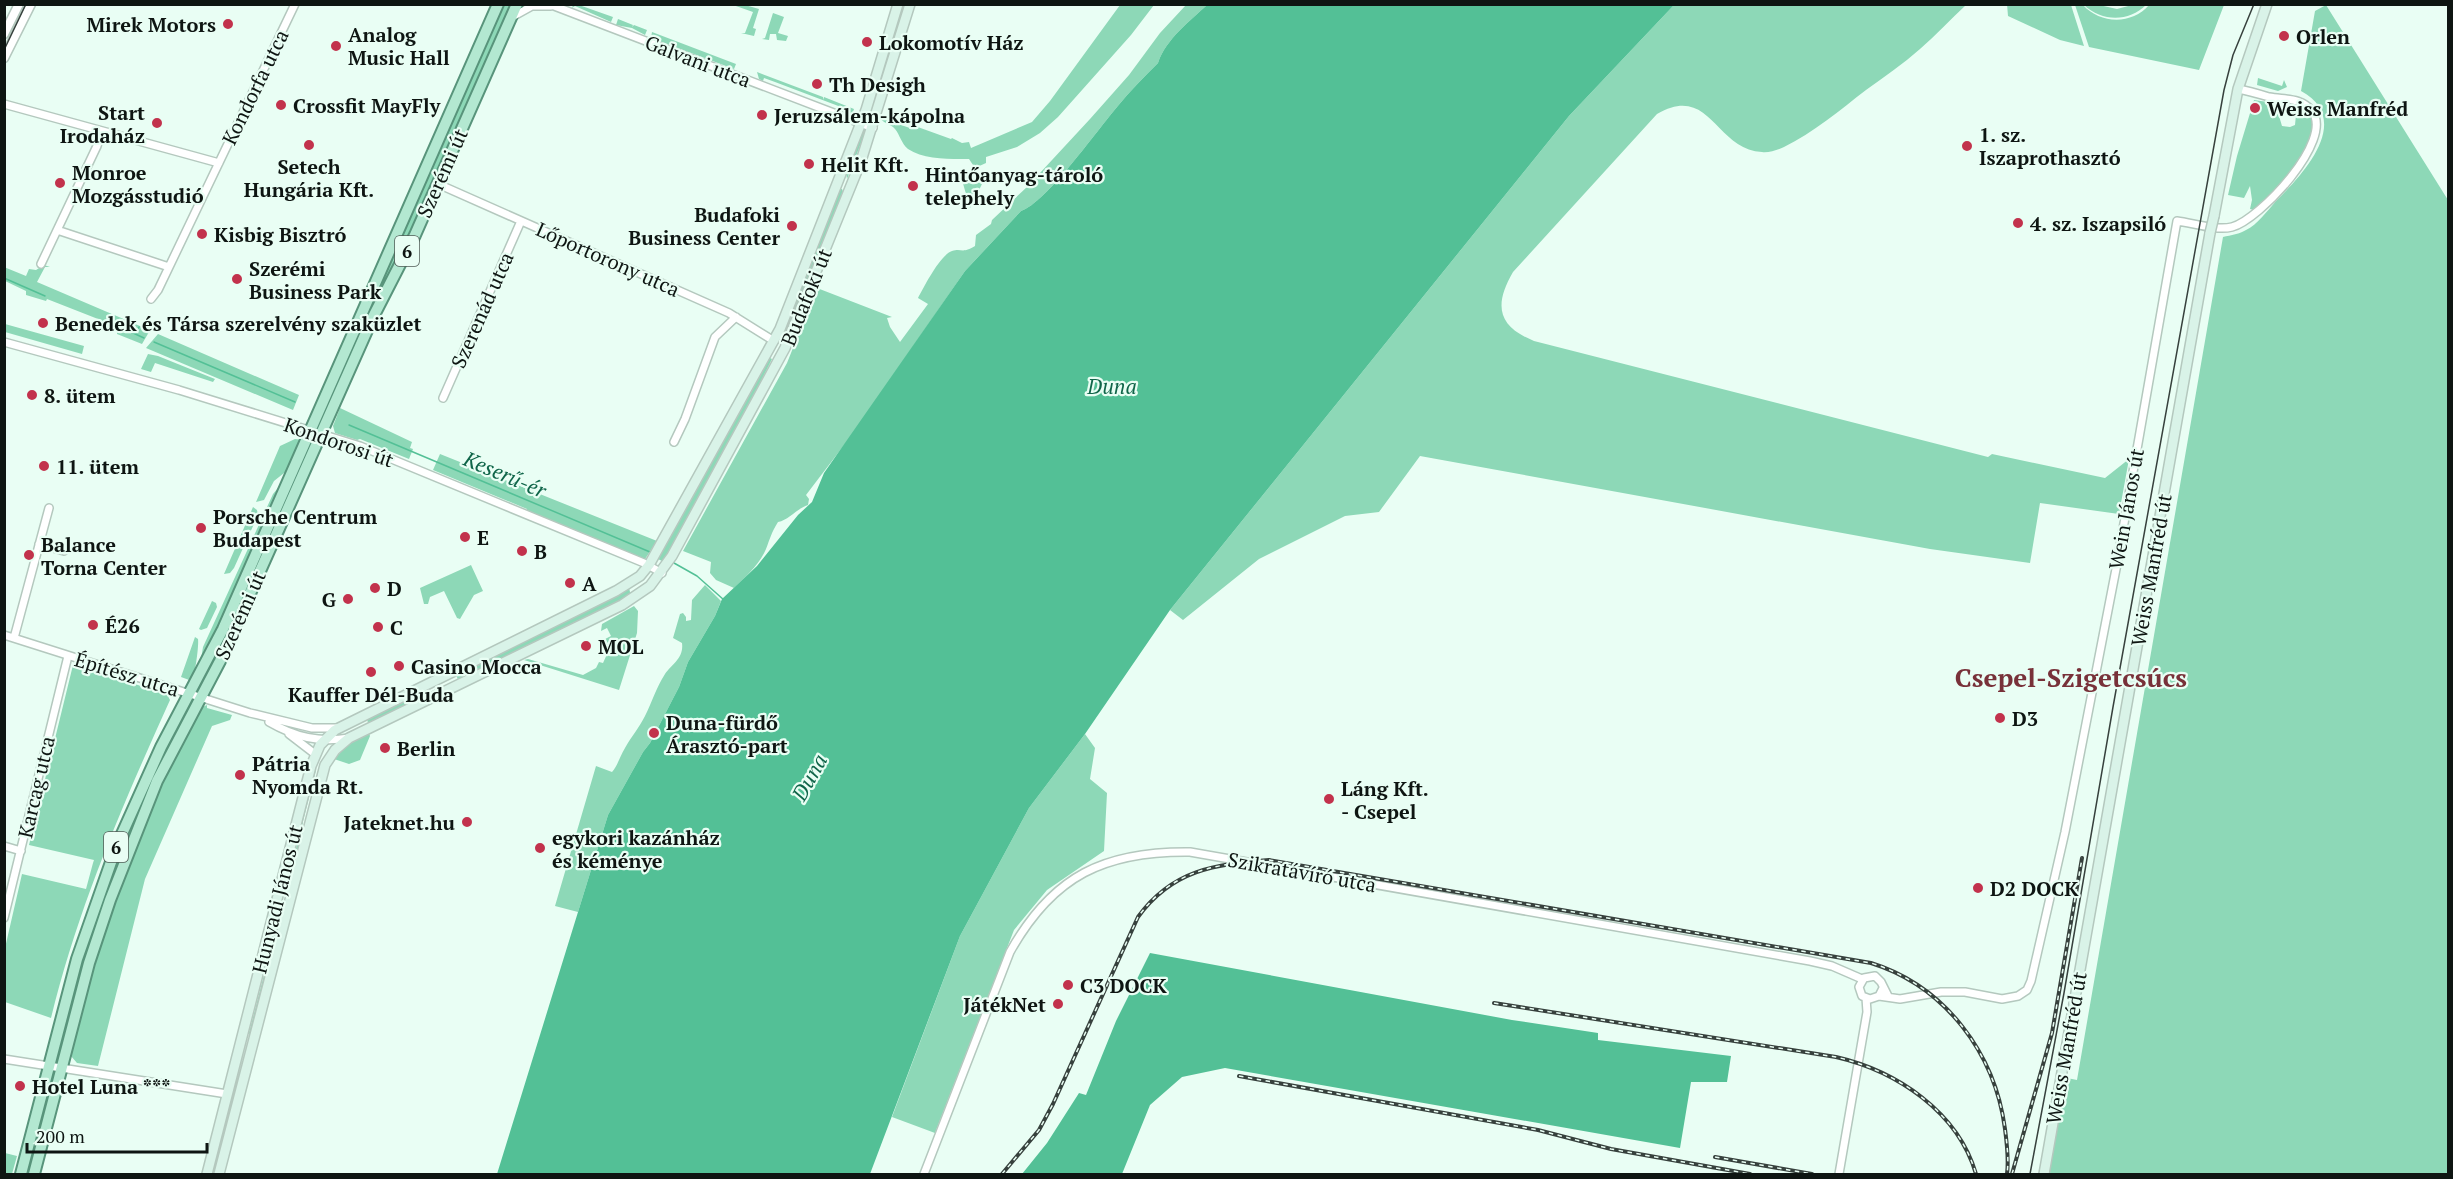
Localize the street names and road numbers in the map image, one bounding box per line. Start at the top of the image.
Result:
street label: Kondorfa utca [215,25,295,149]
street label: Galvani utca [641,28,755,94]
street label: Szerémi út [410,124,474,222]
street label: Lőportorony utca [532,215,684,303]
road number: 6 [395,236,419,266]
street label: Budafoki út [774,244,838,350]
street label: Szerenád utca [444,248,520,372]
street label: Kondorosi út [281,411,398,474]
street label: Wein János út [2102,446,2150,572]
street label: Weiss Manfréd út [2124,491,2178,648]
street label: Szerémi út [208,566,272,664]
street label: Építész utca [71,645,183,703]
street label: Karcag utca [11,733,61,841]
street label: Hunyadi János út [245,821,309,976]
road number: 6 [104,832,128,862]
street label: Szikratávíró utca [1226,846,1378,898]
street label: Weiss Manfréd út [2039,969,2093,1126]

